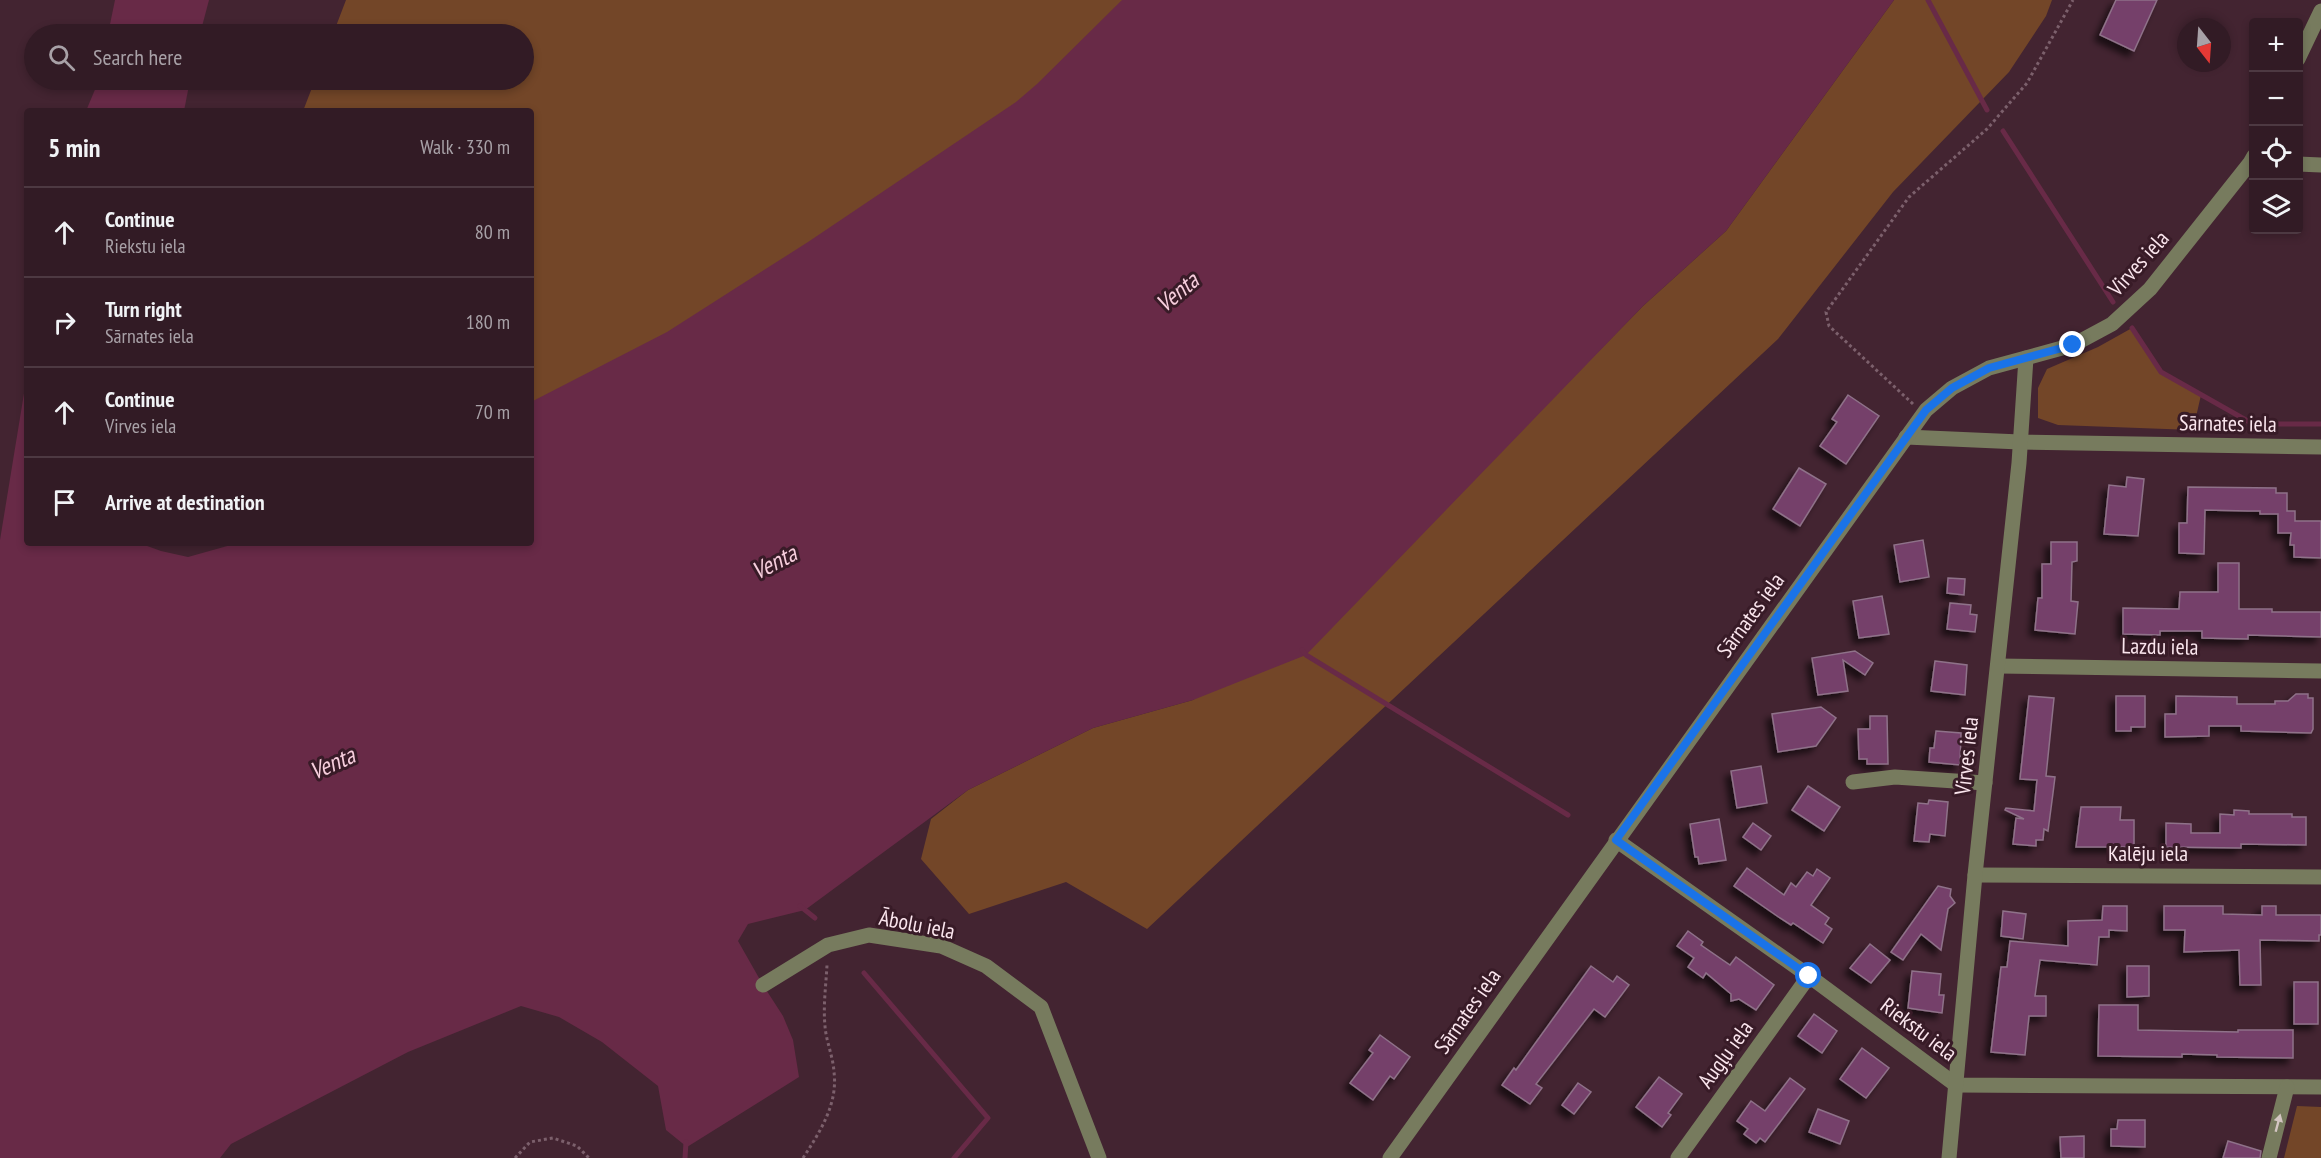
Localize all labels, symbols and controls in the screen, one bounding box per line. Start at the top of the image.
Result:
north arrow [2177,18,2231,72]
map controls [2249,18,2303,234]
button: + [2249,18,2303,72]
search box [24,24,534,90]
icon: search [45,41,78,74]
text: Search here [93,43,182,71]
button: − [2249,72,2303,126]
button: locate [2249,126,2303,180]
text: 5 min [48,131,101,164]
text: Walk · 330 m [420,134,510,160]
button: layers [2249,180,2303,234]
text: Continue [105,205,175,233]
icon: ahead [48,216,81,249]
text: 80 m [475,219,510,245]
street label: Virves iela [2101,224,2175,302]
text: Riekstu iela [105,233,185,259]
water label: Venta [1149,264,1206,319]
text: Turn right [105,295,182,323]
icon: right [48,306,81,339]
text: 180 m [466,309,510,335]
text: Sārnates iela [105,323,194,349]
route end [2059,331,2085,357]
text: Continue [105,385,175,413]
icon: ahead [48,396,81,429]
text: 70 m [475,399,510,425]
street label: Sārnates iela [2179,408,2277,438]
text: Virves iela [105,413,176,439]
icon: arrive [48,486,81,519]
text: Arrive at destination [105,488,265,516]
water label: Venta [746,537,803,586]
street label: Sārnates iela [1710,567,1790,663]
street label: Lazdu iela [2121,631,2199,661]
street label: Virves iela [1948,716,1984,797]
water label: Venta [304,739,361,787]
street label: Kalēju iela [2108,839,2188,867]
street label: Ābolu iela [877,903,957,945]
route start [1795,962,1821,988]
street label: Sārnates iela [1428,963,1506,1059]
street label: Riekstu iela [1875,991,1963,1067]
street label: Augļu iela [1691,1015,1759,1093]
one-way arrow [2274,1113,2283,1131]

